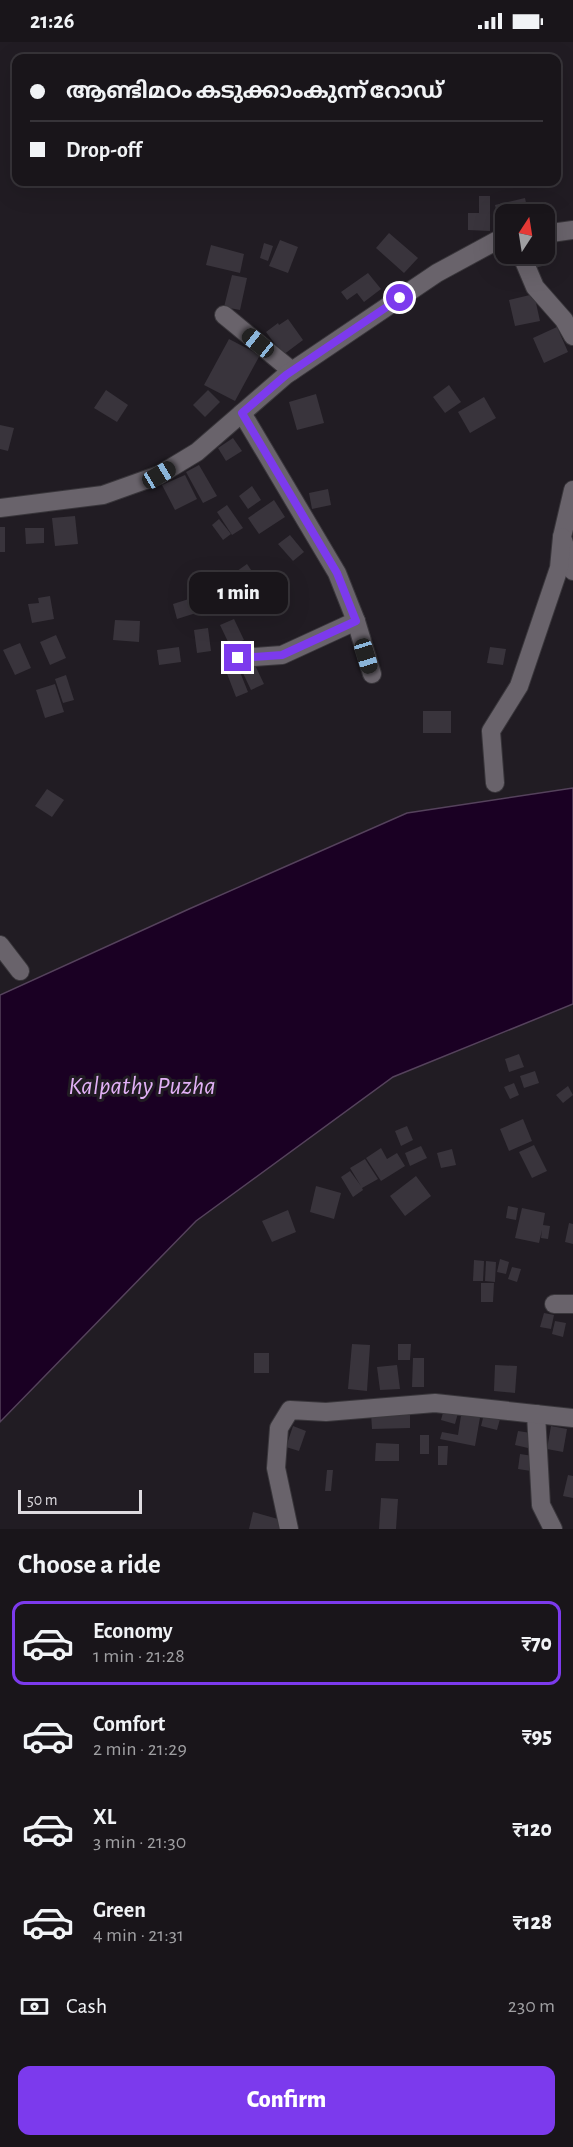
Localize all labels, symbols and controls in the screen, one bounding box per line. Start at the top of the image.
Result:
text: 21:26 [30,10,74,32]
text: ആണ്ടിമഠം കടുക്കാംകുന്ന് റോഡ് [66,80,443,102]
text: Drop-off [66,139,142,161]
north arrow [495,204,555,264]
map controls [495,204,555,264]
route start [386,284,413,311]
car [238,325,278,361]
car [139,458,179,492]
callout: 1 min [188,571,288,613]
text: 1 min [217,583,260,603]
car [352,636,380,676]
route end [224,644,251,671]
water label: Kalpathy Puzha [68,1073,216,1099]
scale bar [18,1487,142,1514]
text: 50 m [27,1492,58,1508]
text: Choose a ride [18,1551,161,1578]
icon: car [21,1616,75,1670]
text: Economy [93,1620,173,1642]
text: ₹70 [521,1632,552,1654]
text: 1 min · 21:28 [93,1646,185,1666]
icon: car [21,1709,75,1763]
text: Comfort [93,1713,165,1735]
text: ₹95 [522,1725,552,1747]
text: 2 min · 21:29 [93,1739,187,1759]
icon: car [21,1802,75,1856]
text: XL [93,1806,116,1828]
text: ₹120 [512,1818,552,1840]
text: 3 min · 21:30 [93,1832,186,1852]
icon: car [21,1895,75,1949]
text: Green [93,1899,146,1921]
text: ₹128 [513,1911,552,1933]
text: 4 min · 21:31 [93,1925,184,1945]
icon: cash [18,1990,51,2023]
text: Cash [66,1995,107,2017]
text: 230 m [508,1996,555,2016]
button: Confirm [18,2066,555,2135]

